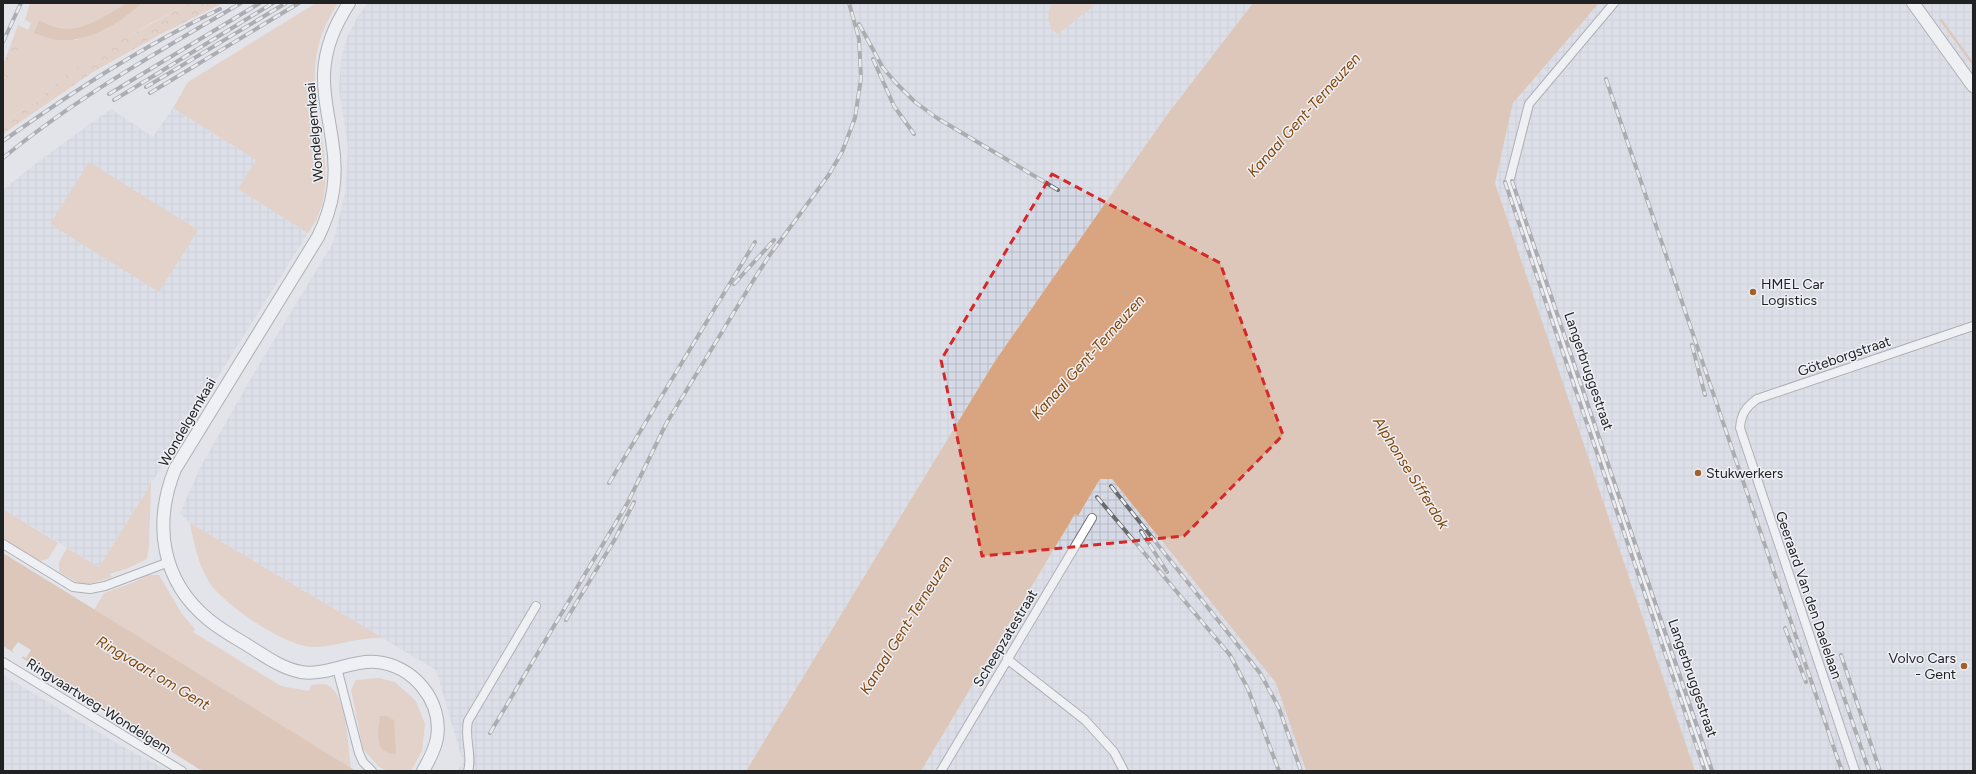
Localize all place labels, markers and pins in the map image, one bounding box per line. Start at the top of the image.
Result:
place label: HMEL Car Logistics [1761,276,1825,309]
marker: HMEL Car Logistics [1748,287,1758,297]
place label: Stukwerkers [1706,465,1783,482]
marker: Stukwerkers [1693,468,1703,478]
place label: Volvo Cars - Gent [1888,650,1956,683]
marker: Volvo Cars - Gent [1959,661,1969,671]

